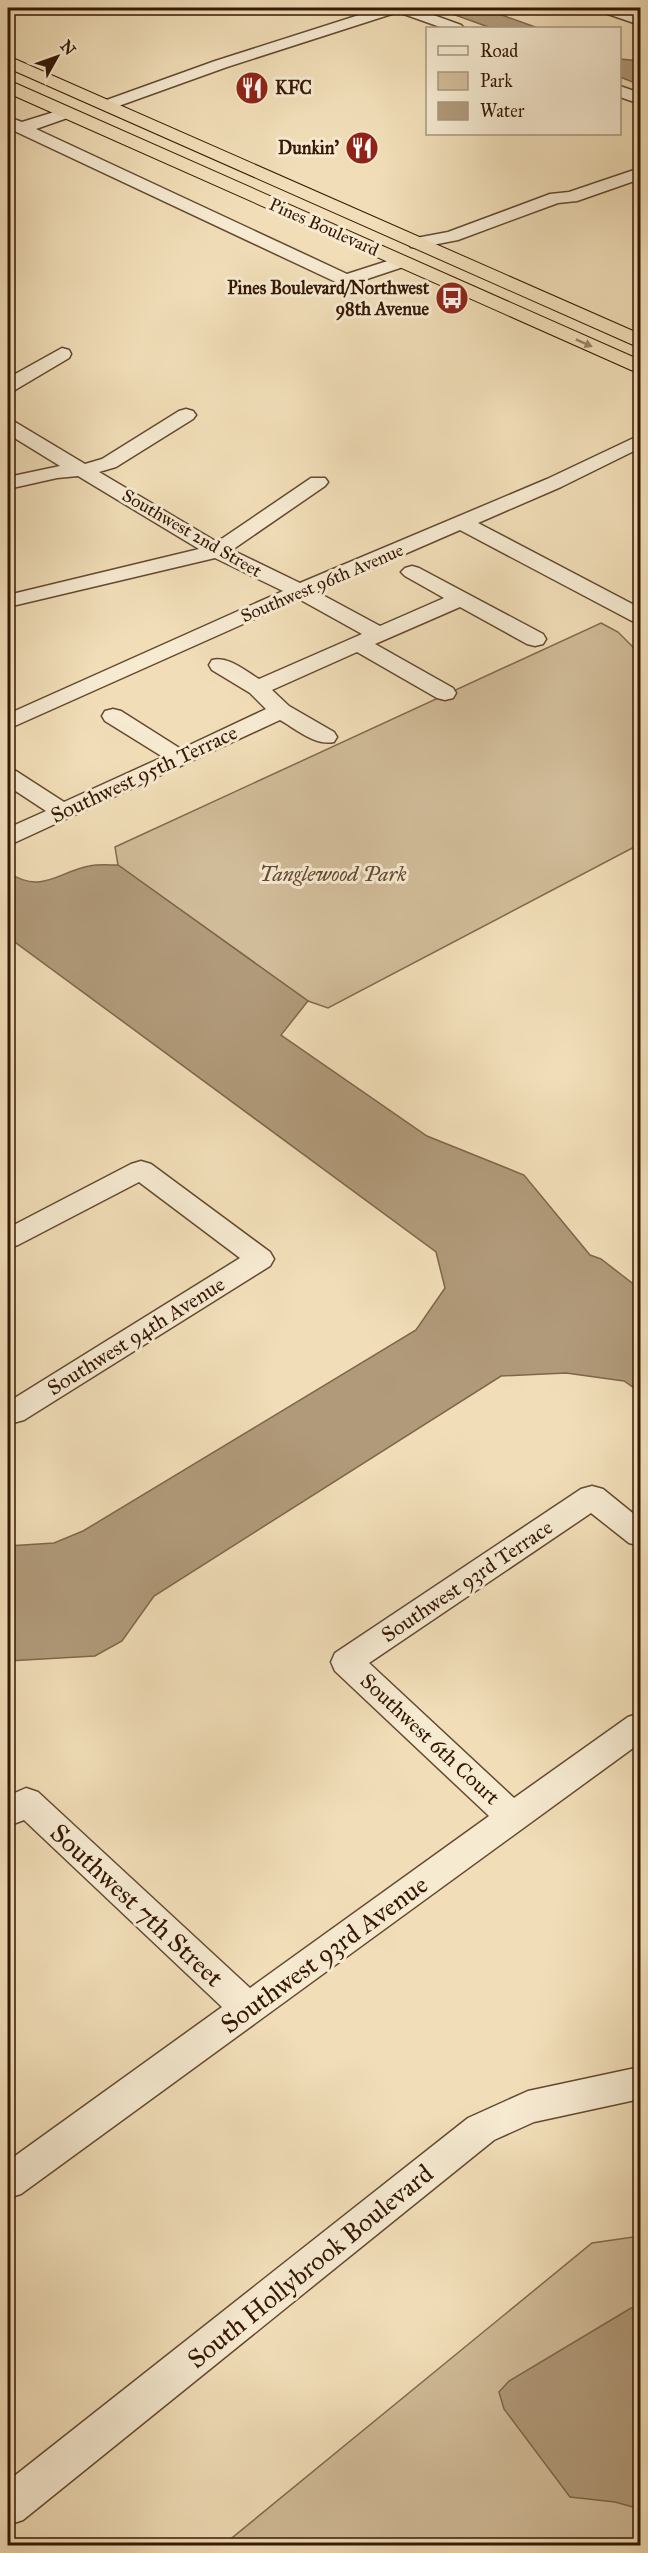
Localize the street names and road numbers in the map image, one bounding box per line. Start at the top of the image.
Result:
street label: Pines Boulevard [266,193,382,261]
street label: Southwest 2nd Street [118,484,266,582]
street label: Southwest 96th Avenue [237,539,407,627]
street label: Southwest 95th Terrace [46,719,242,829]
street label: Southwest 94th Avenue [42,1271,230,1401]
street label: Southwest 93rd Terrace [376,1514,558,1648]
street label: Southwest 6th Court [355,1668,505,1811]
street label: Southwest 7th Street [44,1817,230,1993]
street label: Southwest 93rd Avenue [214,1868,434,2040]
street label: South Hollybrook Boulevard [181,2157,439,2375]

